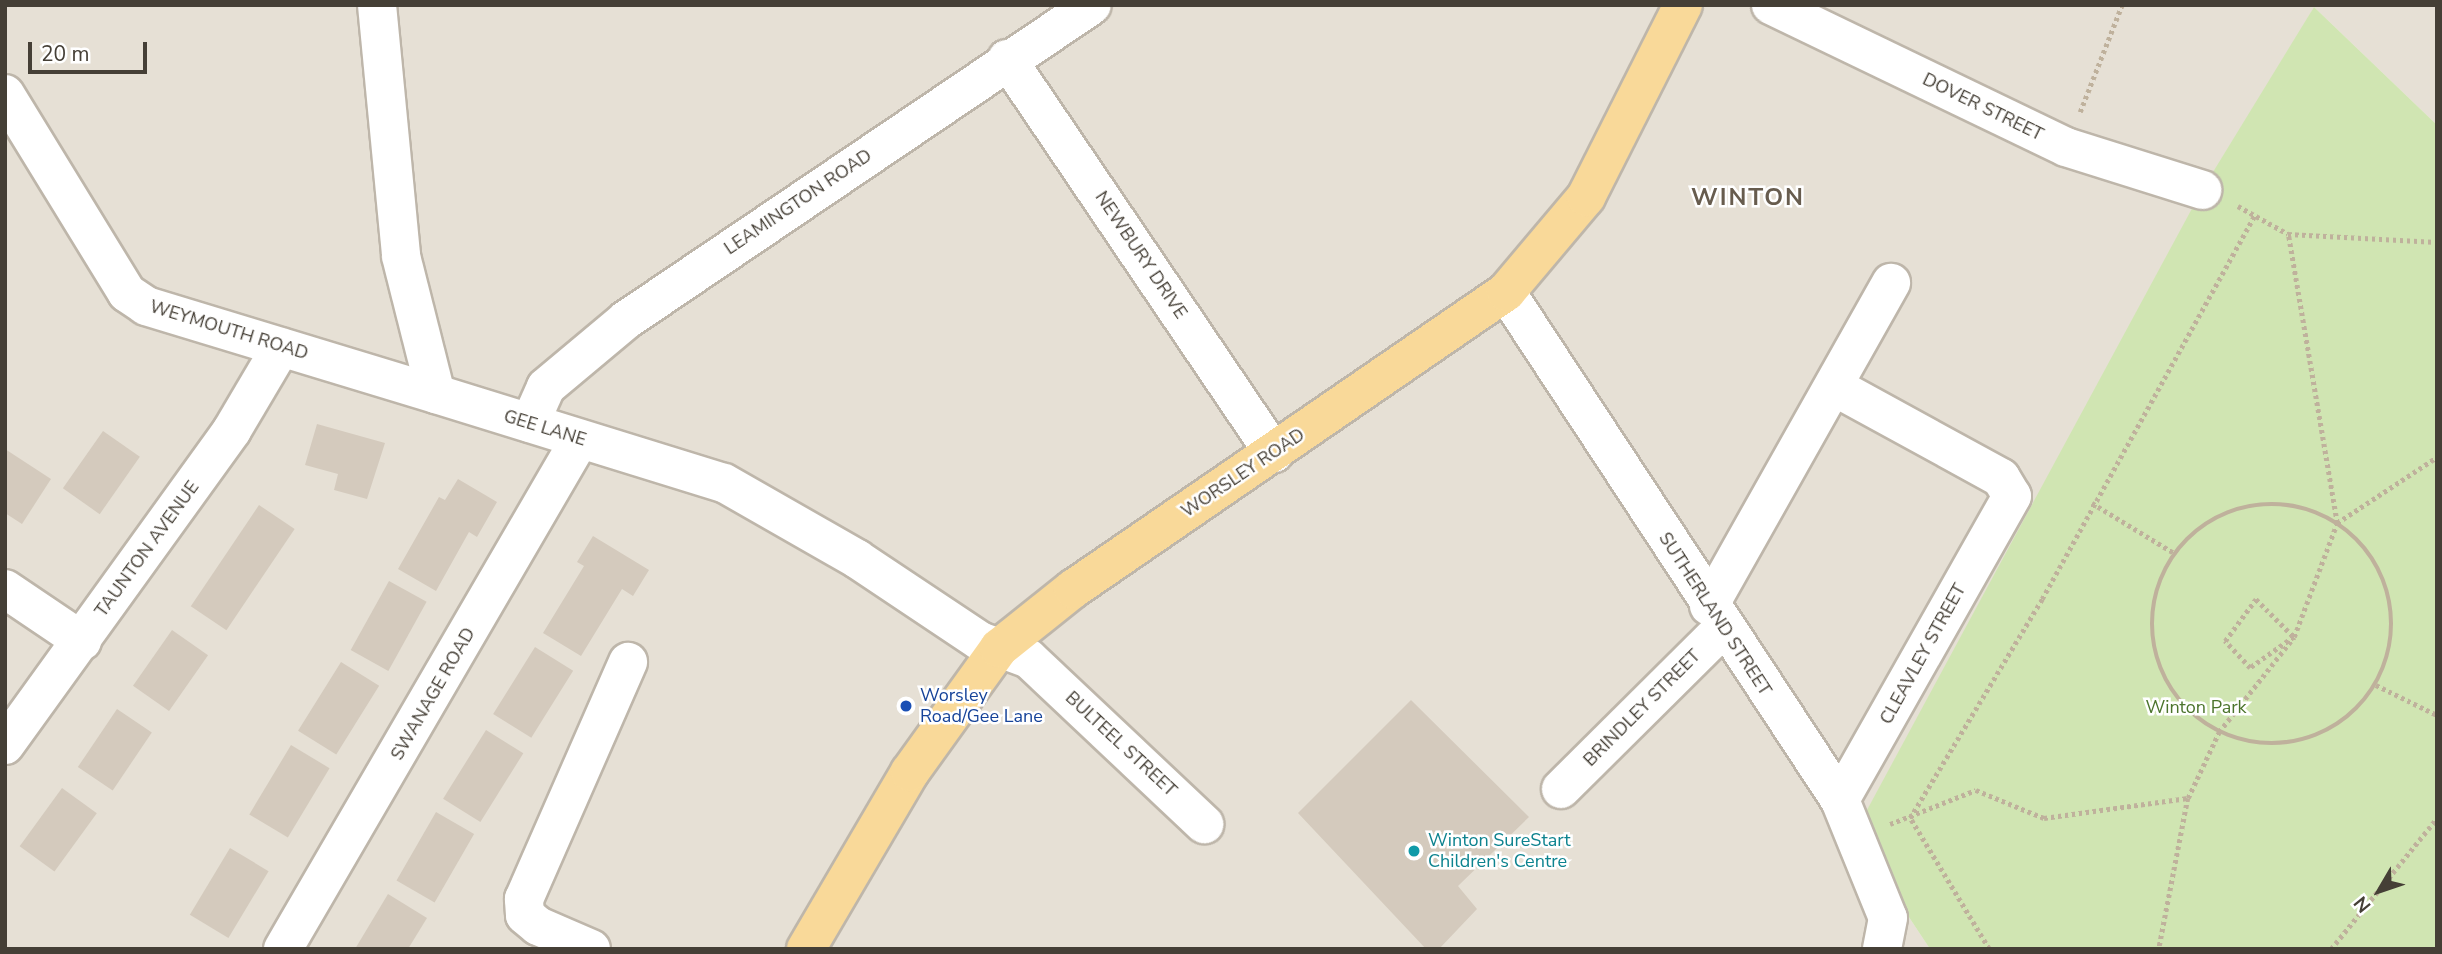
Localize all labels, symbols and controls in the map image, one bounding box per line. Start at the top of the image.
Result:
scale bar [32,28,150,72]
text: 20 m [41,40,90,68]
street label: DOVER STREET [1919,68,2047,146]
street label: LEAMINGTON ROAD [720,145,876,259]
district label: WINTON [1692,184,1804,212]
street label: NEWBURY DRIVE [1090,187,1192,323]
street label: WEYMOUTH ROAD [147,296,311,364]
street label: GEE LANE [501,405,589,451]
street label: WORSLEY ROAD [1177,424,1309,522]
street label: TAUNTON AVENUE [90,477,204,621]
street label: SUTHERLAND STREET [1654,528,1776,700]
street label: CLEAVLEY STREET [1875,580,1971,728]
street label: SWANAGE ROAD [386,624,480,764]
street label: BRINDLEY STREET [1579,645,1705,771]
place label: Worsley Road/Gee Lane [920,685,1043,728]
street label: BULTEEL STREET [1061,687,1181,801]
park label: Winton Park [2145,696,2247,718]
marker: Worsley Road/Gee Lane [898,698,914,714]
place label: Winton SureStart Children's Centre [1428,830,1570,872]
marker: Winton SureStart Children's Centre [1406,843,1422,859]
north arrow [2344,856,2414,926]
text: N [2348,891,2377,918]

